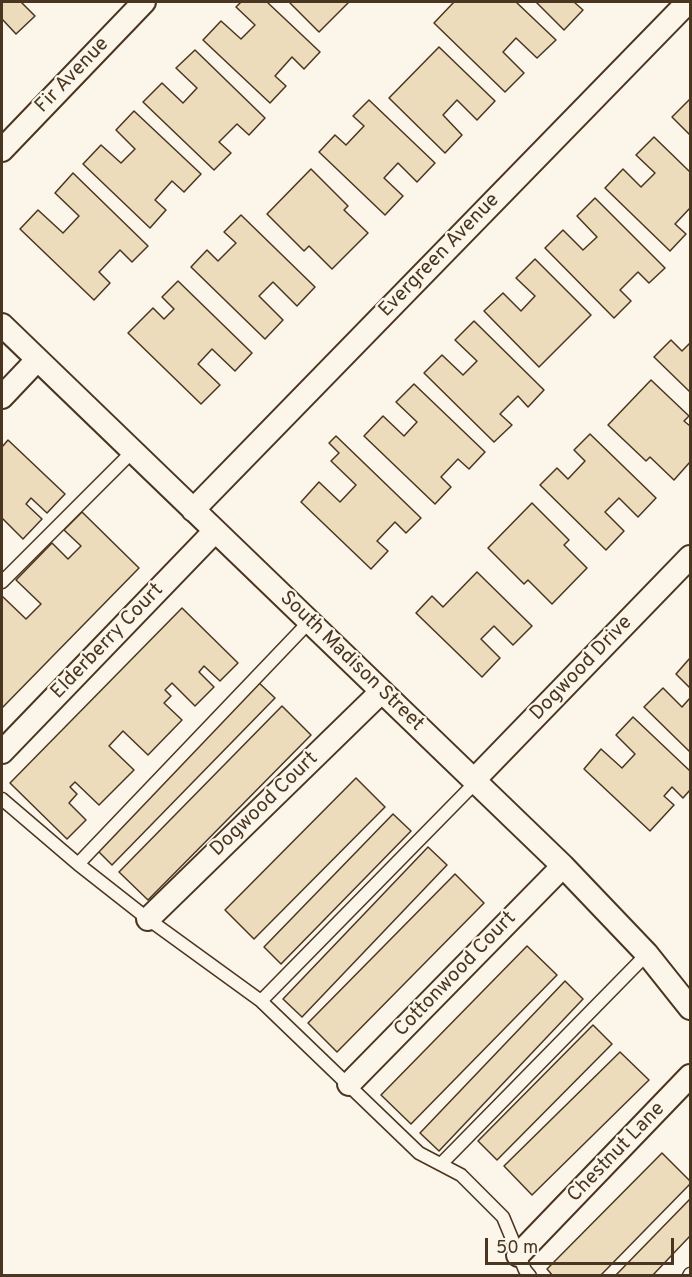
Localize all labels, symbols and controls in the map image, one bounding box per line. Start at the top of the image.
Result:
street label: Fir Avenue [31,33,115,119]
street label: Evergreen Avenue [375,189,505,323]
street label: Elderberry Court [47,579,169,705]
street label: South Madison Street [274,587,428,737]
street label: Dogwood Drive [526,612,638,726]
street label: Dogwood Court [206,748,324,862]
street label: Cottonwood Court [390,907,522,1043]
street label: Chestnut Lane [563,1098,671,1208]
scale bar [488,1226,677,1264]
text: 50 m [496,1237,538,1260]

